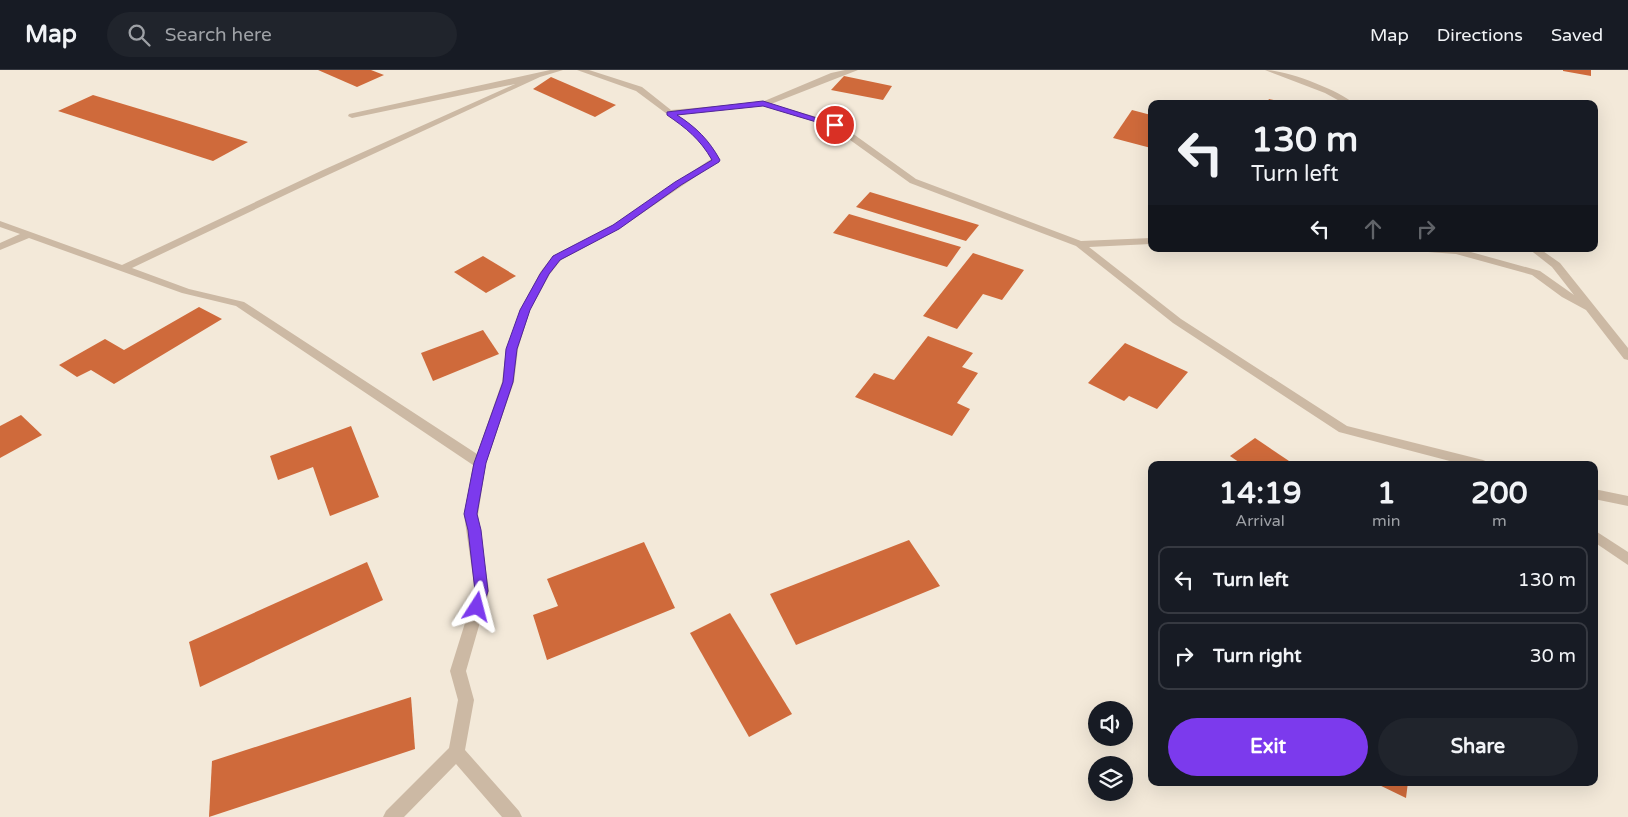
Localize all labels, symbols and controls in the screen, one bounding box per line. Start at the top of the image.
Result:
search box [107,12,457,57]
text: Map [25,20,77,49]
icon: search [125,21,153,49]
text: Search here [165,24,272,46]
text: Map [1370,24,1409,46]
text: Directions [1437,24,1523,46]
text: Saved [1551,24,1603,46]
pin [814,104,856,146]
icon: arrive [821,111,849,139]
text: 130 m [1251,119,1358,161]
icon: left [1168,120,1233,185]
text: Turn left [1251,161,1339,187]
icon: left [1306,215,1334,243]
icon: ahead [1359,215,1387,243]
icon: right [1412,215,1440,243]
text: 14:19 [1218,475,1302,512]
text: 1 [1377,475,1396,512]
text: 200 [1471,475,1528,512]
text: Arrival [1235,511,1285,531]
text: min [1372,511,1401,531]
text: m [1492,511,1507,531]
icon: left [1170,566,1198,594]
text: Turn left [1213,569,1289,591]
text: 130 m [1518,569,1576,591]
position arrow [450,580,502,632]
icon: right [1170,642,1198,670]
text: Turn right [1213,645,1301,667]
text: 30 m [1530,645,1576,667]
map controls [1088,701,1133,801]
button: sound [1088,701,1133,746]
button: Exit [1168,718,1368,776]
button: Share [1378,718,1578,776]
button: layers [1088,756,1133,801]

